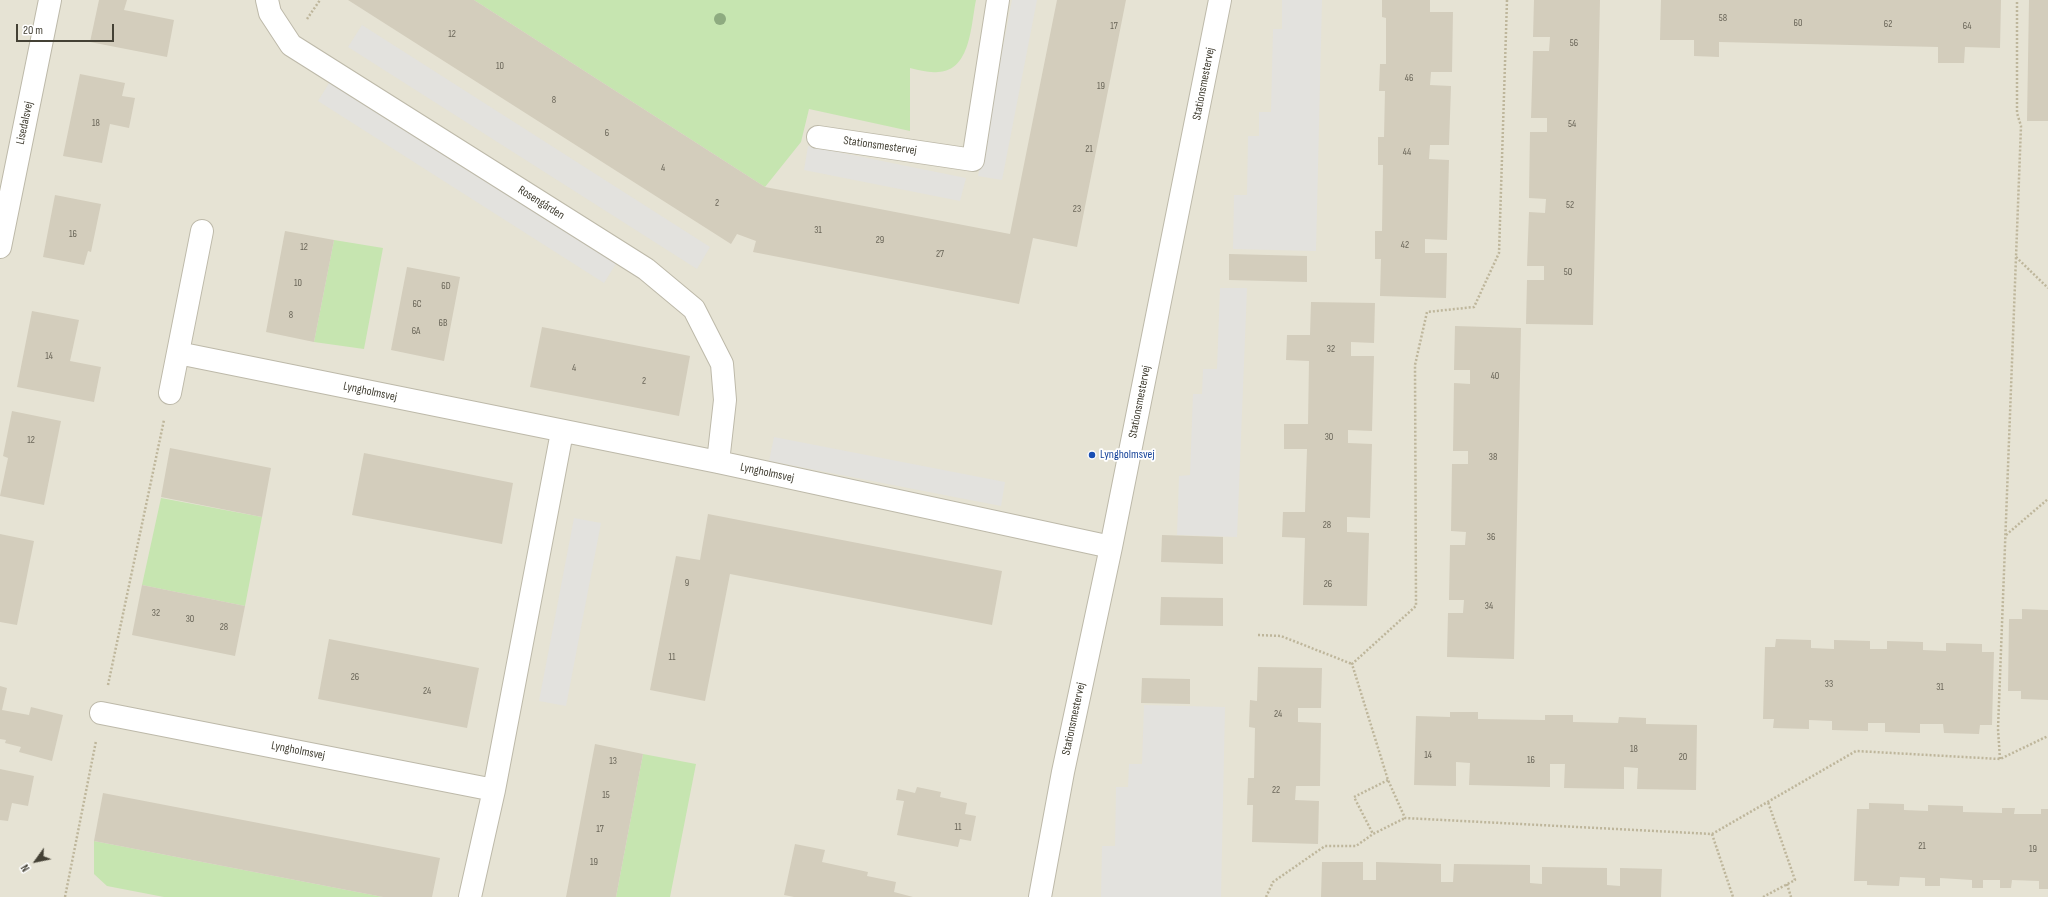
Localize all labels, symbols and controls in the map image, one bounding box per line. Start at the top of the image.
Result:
house number: 58 [1719,12,1727,24]
scale bar [18,16,116,42]
house number: 60 [1794,17,1802,29]
house number: 62 [1884,18,1892,30]
house number: 17 [1110,20,1118,32]
house number: 64 [1963,20,1971,32]
text: 20 m [23,23,43,38]
house number: 12 [448,28,456,40]
house number: 56 [1570,37,1578,49]
street label: Stationsmestervej [1190,46,1218,122]
house number: 10 [496,60,504,72]
house number: 46 [1405,72,1413,84]
house number: 19 [1097,80,1105,92]
house number: 8 [552,94,556,106]
street label: Lisedalsvej [13,100,37,146]
house number: 18 [92,117,100,129]
house number: 54 [1568,118,1576,130]
house number: 6 [605,127,609,139]
street label: Stationsmestervej [842,134,918,158]
house number: 21 [1085,143,1093,155]
house number: 44 [1403,146,1411,158]
house number: 4 [661,162,665,174]
street label: Rosengården [515,183,567,223]
house number: 2 [715,197,719,209]
house number: 52 [1566,199,1574,211]
house number: 23 [1073,203,1081,215]
house number: 31 [814,224,822,236]
house number: 16 [69,228,77,240]
house number: 29 [876,234,884,246]
house number: 42 [1401,239,1409,251]
house number: 12 [300,241,308,253]
house number: 27 [936,248,944,260]
house number: 50 [1564,266,1572,278]
house number: 10 [294,277,302,289]
house number: 6D [441,280,451,292]
house number: 6C [412,298,422,310]
house number: 8 [289,309,293,321]
house number: 6B [439,317,447,329]
house number: 6A [412,325,420,337]
house number: 32 [1327,343,1335,355]
house number: 14 [45,350,53,362]
house number: 4 [572,362,576,374]
street label: Stationsmestervej [1126,364,1154,440]
house number: 40 [1491,370,1499,382]
house number: 2 [642,375,646,387]
street label: Lyngholmsvej [342,379,398,405]
house number: 30 [1325,431,1333,443]
house number: 12 [27,434,35,446]
place label: Lyngholmsvej [1100,448,1155,462]
marker: Lyngholmsvej [1087,450,1097,460]
house number: 38 [1489,451,1497,463]
street label: Lyngholmsvej [739,460,795,486]
house number: 28 [1323,519,1331,531]
house number: 36 [1487,531,1495,543]
house number: 9 [685,577,689,589]
house number: 26 [1324,578,1332,590]
house number: 34 [1485,600,1493,612]
house number: 32 [152,607,160,619]
house number: 30 [186,613,194,625]
house number: 28 [220,621,228,633]
house number: 11 [669,651,675,663]
house number: 26 [351,671,359,683]
house number: 33 [1825,678,1833,690]
street label: Stationsmestervej [1059,681,1089,757]
house number: 31 [1936,681,1944,693]
house number: 24 [423,685,431,697]
house number: 24 [1274,708,1282,720]
street label: Lyngholmsvej [270,739,326,763]
house number: 18 [1630,743,1638,755]
house number: 14 [1424,749,1432,761]
house number: 20 [1679,751,1687,763]
house number: 16 [1527,754,1535,766]
house number: 13 [609,755,617,767]
house number: 22 [1272,784,1280,796]
house number: 15 [602,789,610,801]
house number: 11 [955,821,961,833]
house number: 17 [596,823,604,835]
house number: 21 [1918,840,1926,852]
north arrow [16,841,56,881]
house number: 19 [2029,843,2037,855]
house number: 19 [590,856,598,868]
text: N [18,862,33,874]

